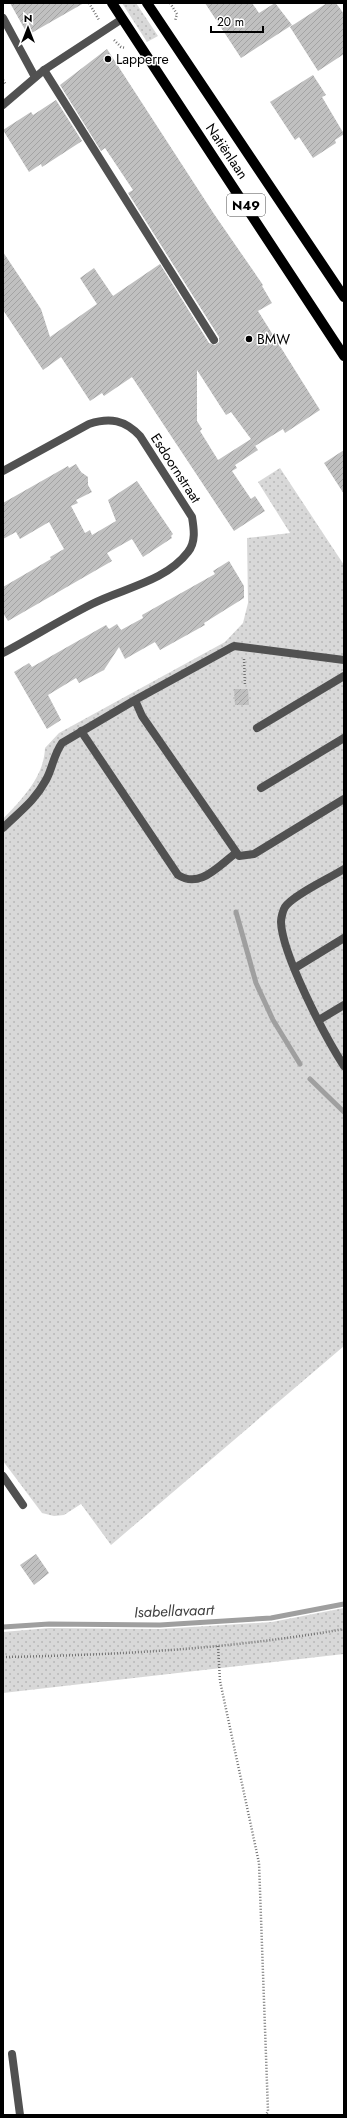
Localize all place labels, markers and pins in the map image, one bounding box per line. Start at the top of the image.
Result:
place label: Lapperre [116,49,169,69]
marker: Lapperre [103,54,113,64]
place label: BMW [257,329,290,349]
marker: BMW [244,334,254,344]

